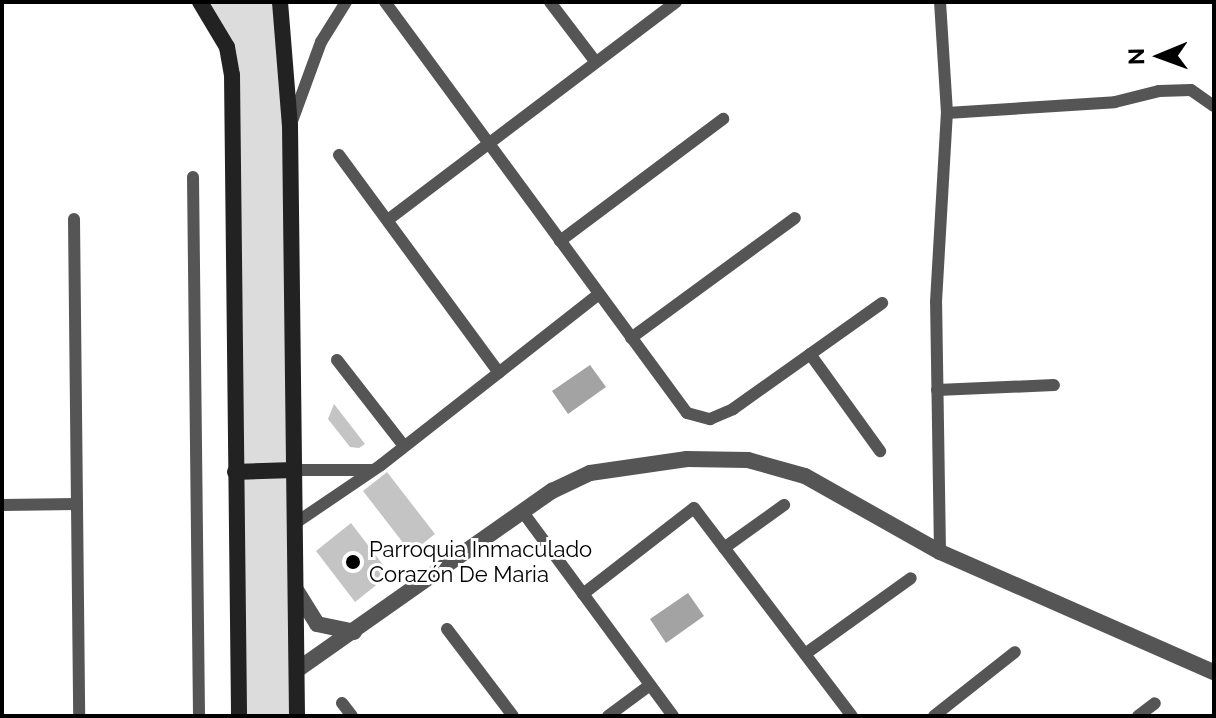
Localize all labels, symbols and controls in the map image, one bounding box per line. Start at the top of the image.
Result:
north arrow [1120,16,1200,96]
text: N [1123,48,1149,65]
place label: Parroquia Inmaculado Corazón De Maria [369,536,592,588]
marker: Parroquia Inmaculado Corazón De Maria [344,553,362,571]

